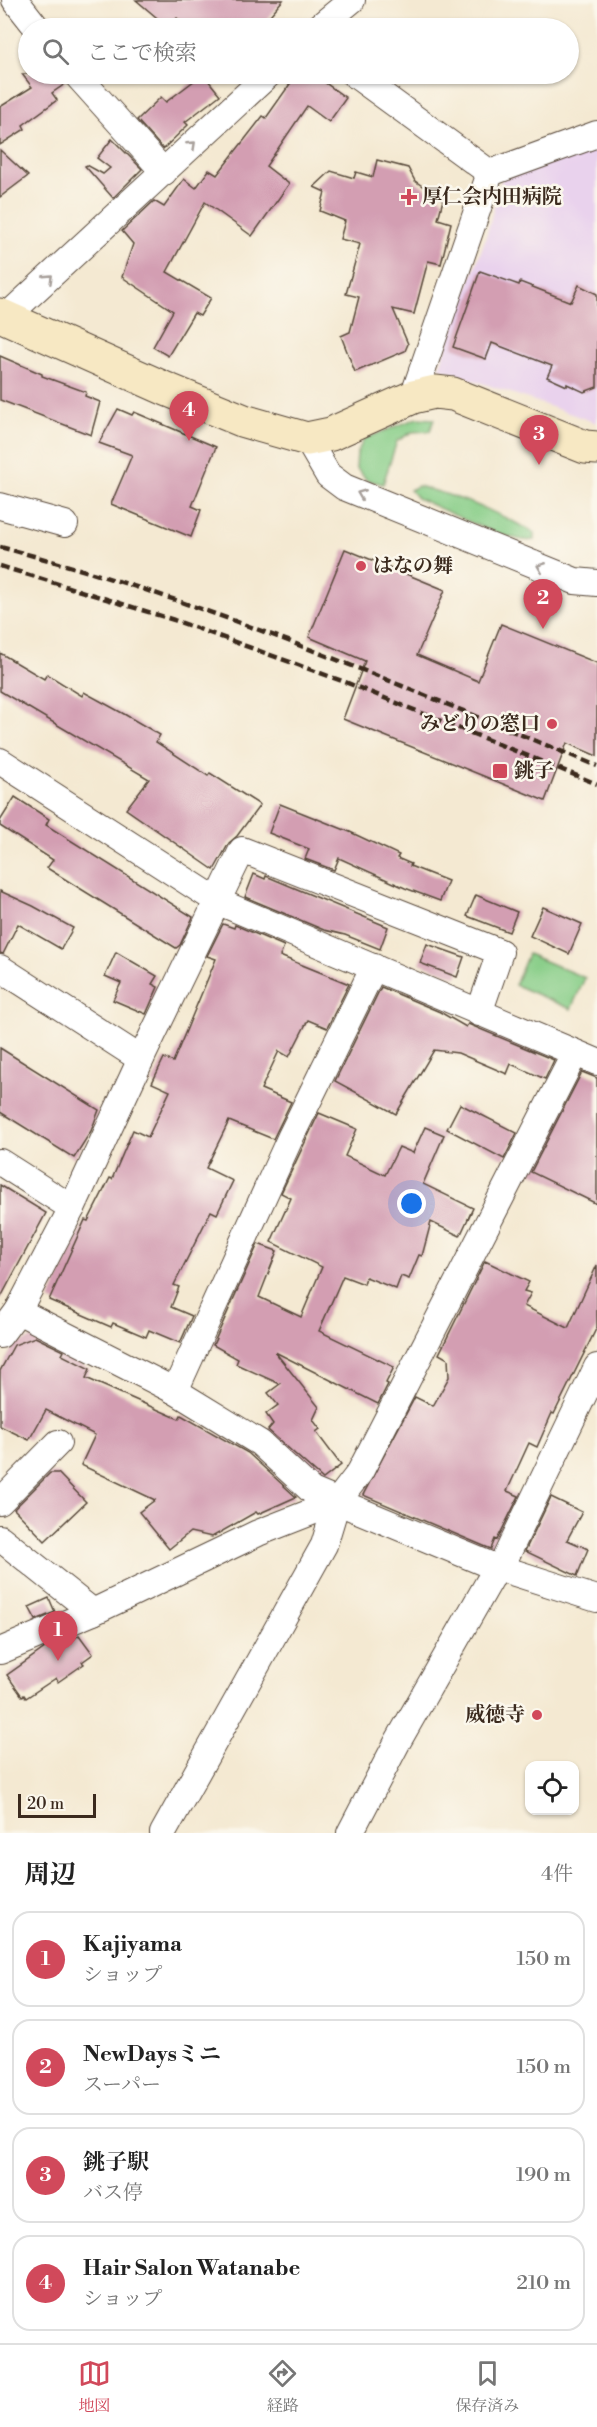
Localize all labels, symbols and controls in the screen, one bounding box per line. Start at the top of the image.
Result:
search box [18,18,579,84]
icon: search [39,35,72,68]
text: ここで検索 [87,40,197,67]
one-way arrow [185,142,196,153]
place label: 厚仁会内田病院 [422,185,562,210]
marker: 厚仁会内田病院 [400,188,418,206]
one-way arrow [42,274,52,285]
pin: 4 [170,392,208,441]
pin: 3 [520,416,558,465]
one-way arrow [356,489,367,501]
place label: はなの舞 [373,554,453,579]
marker: はなの舞 [354,559,368,573]
one-way arrow [537,562,548,574]
pin: 2 [524,580,562,629]
place label: みどりの窓口 [420,712,540,737]
marker: みどりの窓口 [545,717,559,731]
place label: 銚子 [514,759,554,784]
marker: 銚子 [491,762,509,780]
your location [397,1189,426,1218]
pin: 1 [38,1612,78,1661]
place label: 威徳寺 [465,1703,525,1728]
marker: 威徳寺 [530,1708,544,1722]
map controls [525,1761,579,1815]
button: locate [525,1761,579,1815]
scale bar [18,1791,96,1818]
text: 20 m [27,1794,64,1814]
text: 周辺 [24,1859,76,1891]
text: 4件 [541,1862,573,1887]
text: Kajiyama [83,1931,182,1958]
text: 1 [41,1947,50,1972]
text: 150 m [516,1947,571,1972]
text: ショップ [83,1963,163,1988]
text: NewDaysミニ [83,2041,221,2068]
text: 2 [39,2055,52,2080]
text: 150 m [516,2055,571,2080]
text: スーパー [83,2073,161,2098]
text: 銚子駅 [83,2149,149,2176]
text: 3 [39,2163,52,2188]
text: 190 m [516,2163,571,2188]
text: バス停 [83,2181,143,2206]
text: Hair Salon Watanabe [83,2255,300,2282]
text: 4 [39,2271,52,2296]
text: 210 m [516,2271,571,2296]
text: ショップ [83,2287,163,2312]
tab: 地図 [78,2357,111,2416]
tab: 経路 [266,2357,299,2416]
tab: 保存済み [455,2357,519,2416]

